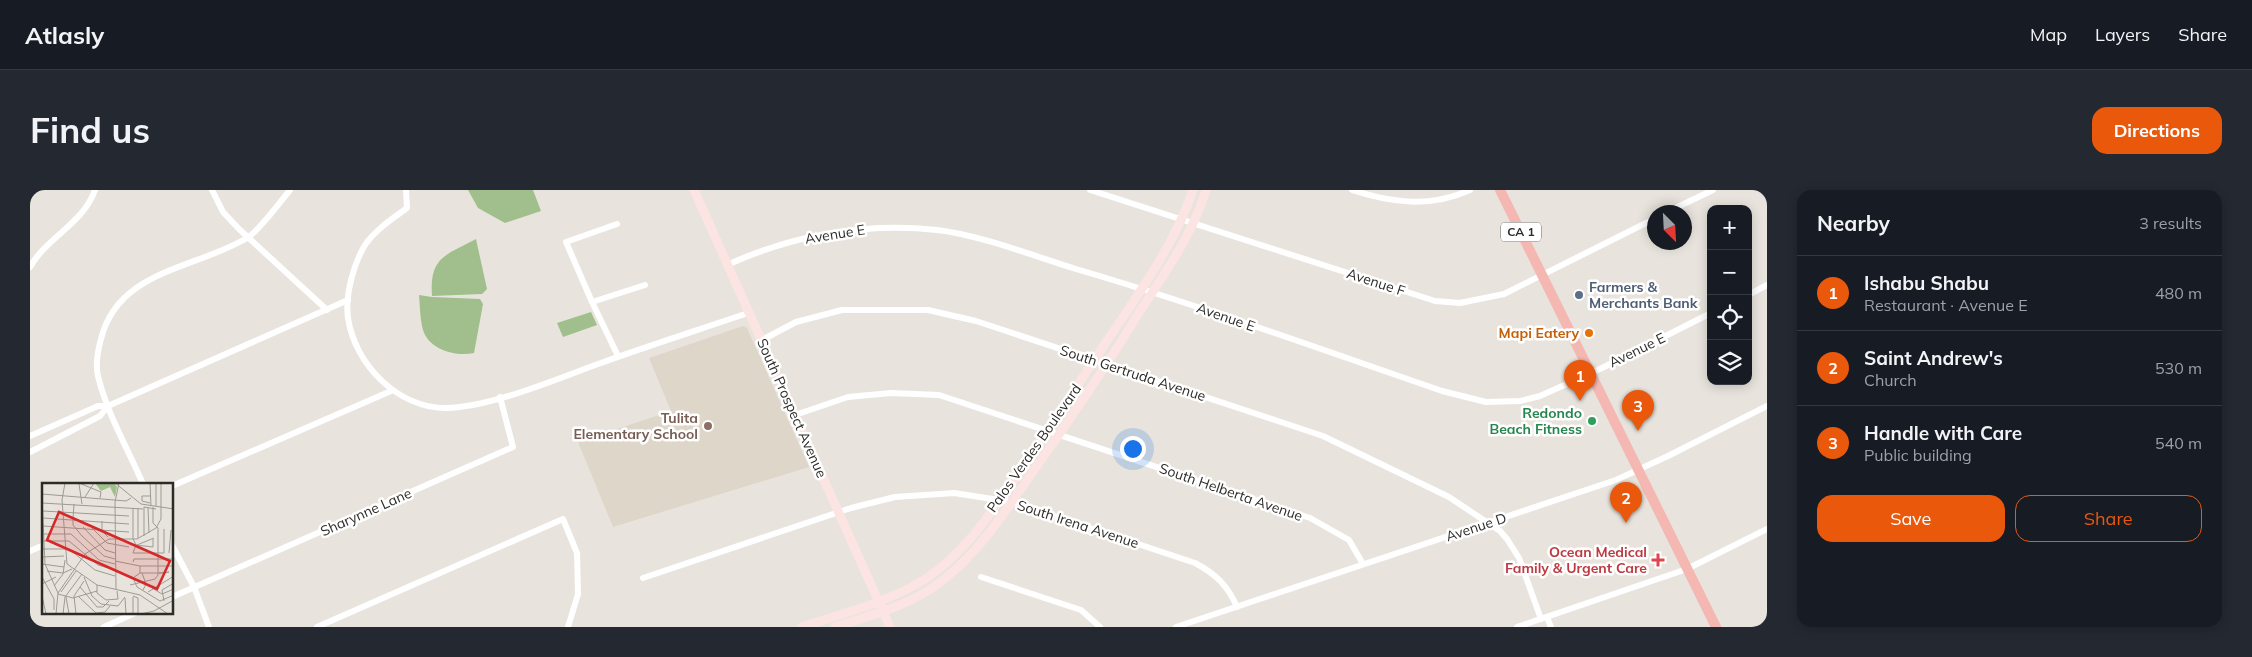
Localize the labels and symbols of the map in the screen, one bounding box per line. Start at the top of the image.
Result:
north arrow [1647,205,1692,250]
street label: Avenue E [804,220,866,248]
road number: CA 1 [1501,222,1541,242]
street label: Avenue F [1345,264,1408,300]
place label: Farmers & Merchants Bank [1589,278,1698,312]
marker: Farmers & Merchants Bank [1573,289,1585,301]
street label: Avenue E [1194,299,1258,335]
place label: Mapi Eatery [1499,324,1579,342]
marker: Mapi Eatery [1583,327,1595,339]
street label: Avenue E [1606,329,1668,371]
street label: South Prospect Avenue [753,335,831,481]
street label: South Gertruda Avenue [1058,341,1208,405]
pin: 1 [1564,360,1596,401]
street label: Palos Verdes Boulevard [983,380,1085,516]
pin: 3 [1622,390,1654,431]
place label: Redondo Beach Fitness [1490,404,1582,438]
place label: Tulita Elementary School [574,409,698,443]
marker: Redondo Beach Fitness [1586,415,1598,427]
marker: Tulita Elementary School [702,420,714,432]
your location [1120,436,1146,462]
street label: South Helberta Avenue [1157,459,1305,525]
pin: 2 [1610,482,1642,523]
inset map [42,483,174,614]
street label: Sharynne Lane [318,484,414,540]
street label: South Irena Avenue [1015,496,1141,552]
street label: Avenue D [1443,509,1509,545]
place label: Ocean Medical Family & Urgent Care [1505,543,1647,577]
marker: Ocean Medical Family & Urgent Care [1651,553,1665,567]

